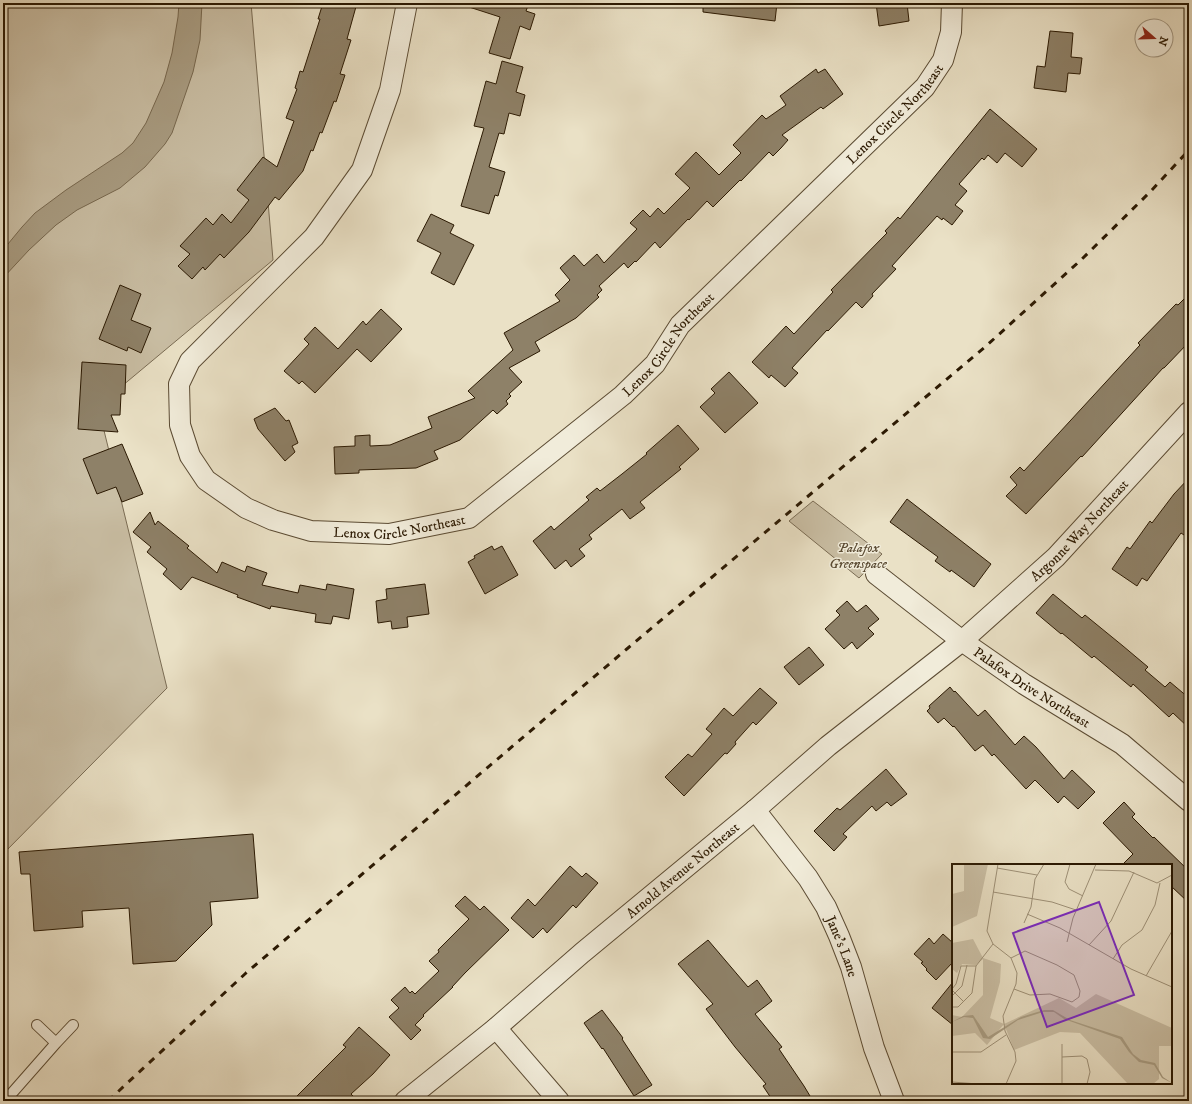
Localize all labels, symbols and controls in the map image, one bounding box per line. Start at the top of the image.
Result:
north arrow [1134,18,1174,58]
text: N [1154,34,1171,48]
street label: Lenox Circle Northeast [843,60,948,168]
street label: Lenox Circle Northeast [619,288,719,401]
street label: Argonne Way Northeast [1027,476,1133,586]
street label: Lenox Circle Northeast [333,511,467,544]
park label: Palafox Greenspace [829,539,888,573]
street label: Palafox Drive Northeast [970,644,1094,733]
street label: Arnold Avenue Northeast [623,818,744,923]
inset map [952,864,1172,1084]
street label: Jane's Lane [820,911,861,979]

